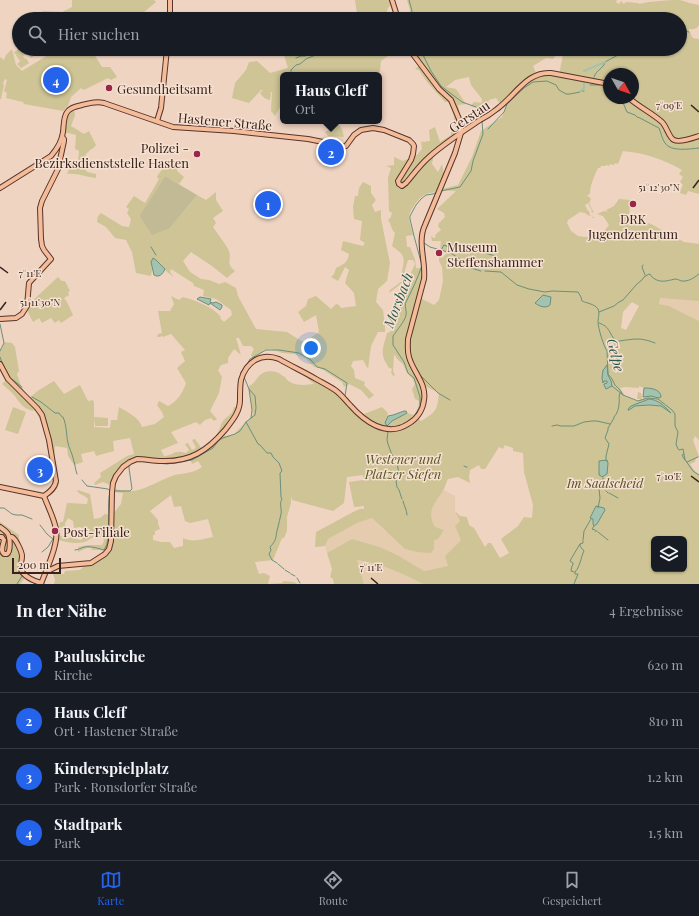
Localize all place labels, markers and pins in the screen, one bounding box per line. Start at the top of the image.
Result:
pin: 4 [43,65,69,95]
place label: Gesundheitsamt [117,80,213,97]
marker: Gesundheitsamt [104,83,114,93]
pin: 2 [318,137,344,167]
place label: Polizei - Bezirksdienststelle Hasten [35,139,189,171]
marker: Polizei - Bezirksdienststelle Hasten [192,149,202,159]
pin: 1 [255,189,281,219]
marker: DRK Jugendzentrum [628,199,638,209]
place label: DRK Jugendzentrum [587,210,679,242]
place label: Museum Steffenshammer [447,238,543,270]
marker: Museum Steffenshammer [434,248,444,258]
pin: 3 [27,455,53,485]
place label: Post-Filiale [63,523,130,540]
marker: Post-Filiale [50,526,60,536]

